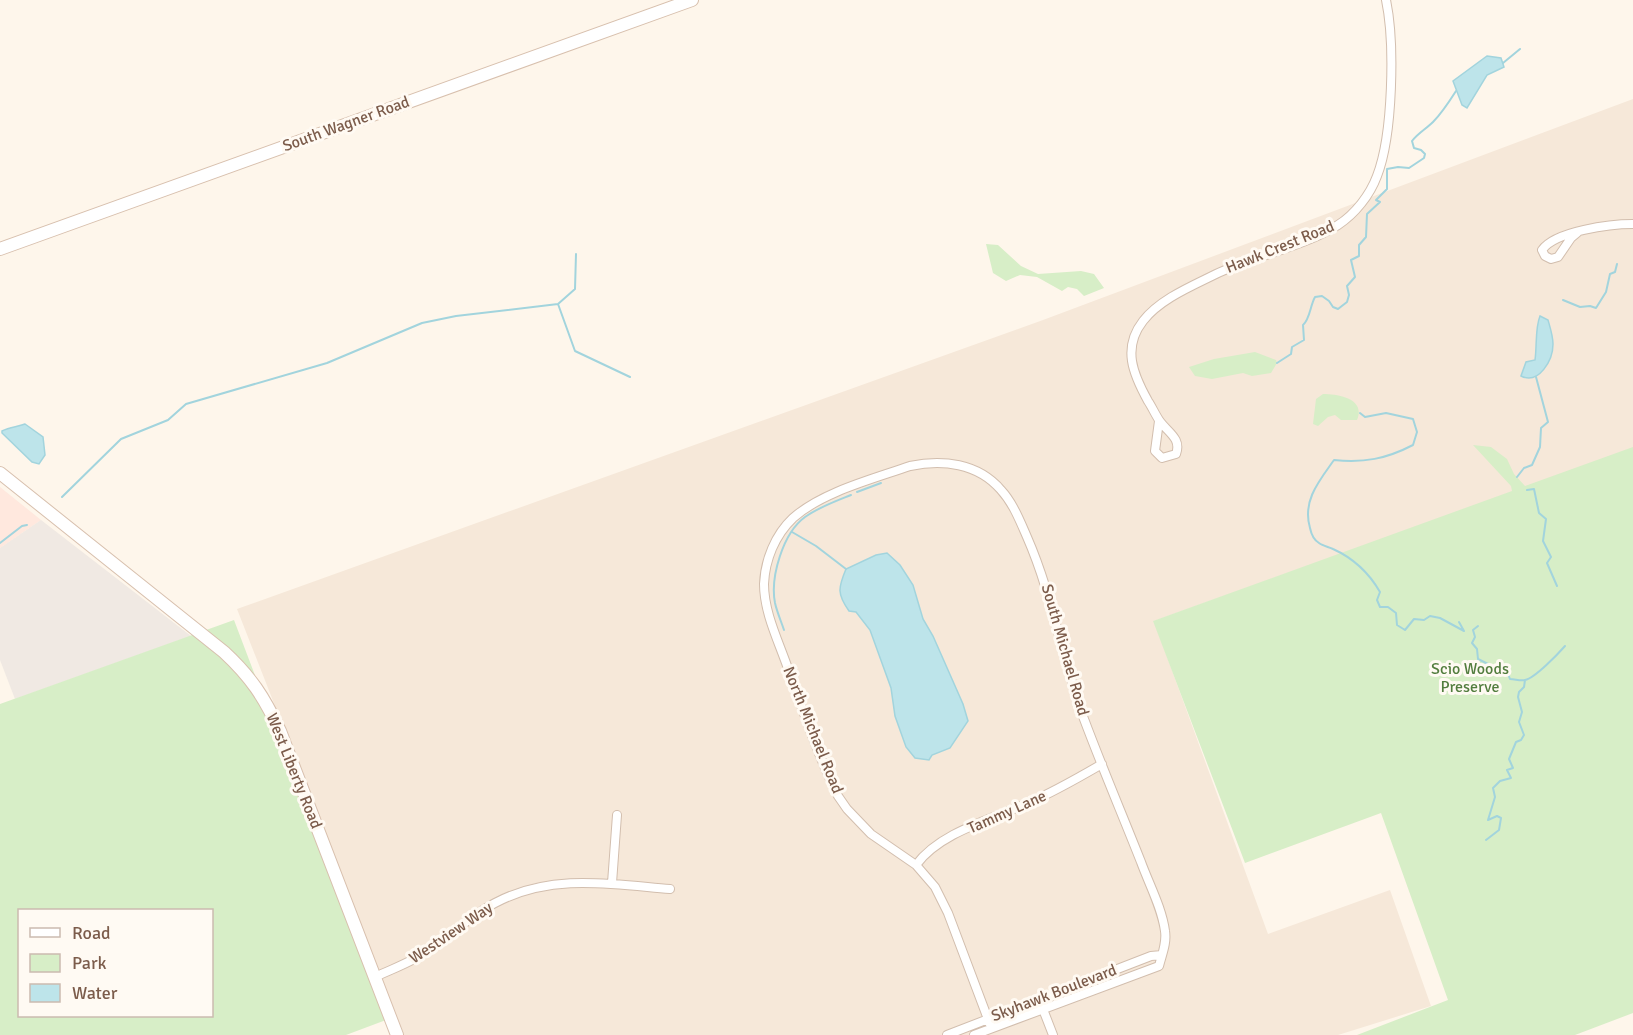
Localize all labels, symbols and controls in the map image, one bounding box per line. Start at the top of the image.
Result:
street label: South Wagner Road [280,92,412,156]
street label: Hawk Crest Road [1223,216,1337,278]
street label: South Michael Road [1037,582,1093,718]
park label: Scio Woods Preserve [1431,659,1509,697]
street label: North Michael Road [778,664,848,796]
street label: West Liberty Road [262,710,326,832]
street label: Tammy Lane [965,786,1049,838]
street label: Westview Way [405,897,497,968]
legend [18,909,213,1017]
text: Road [72,922,111,944]
text: Park [72,952,107,974]
street label: Skyhawk Boulevard [988,960,1120,1026]
text: Water [72,982,118,1004]

